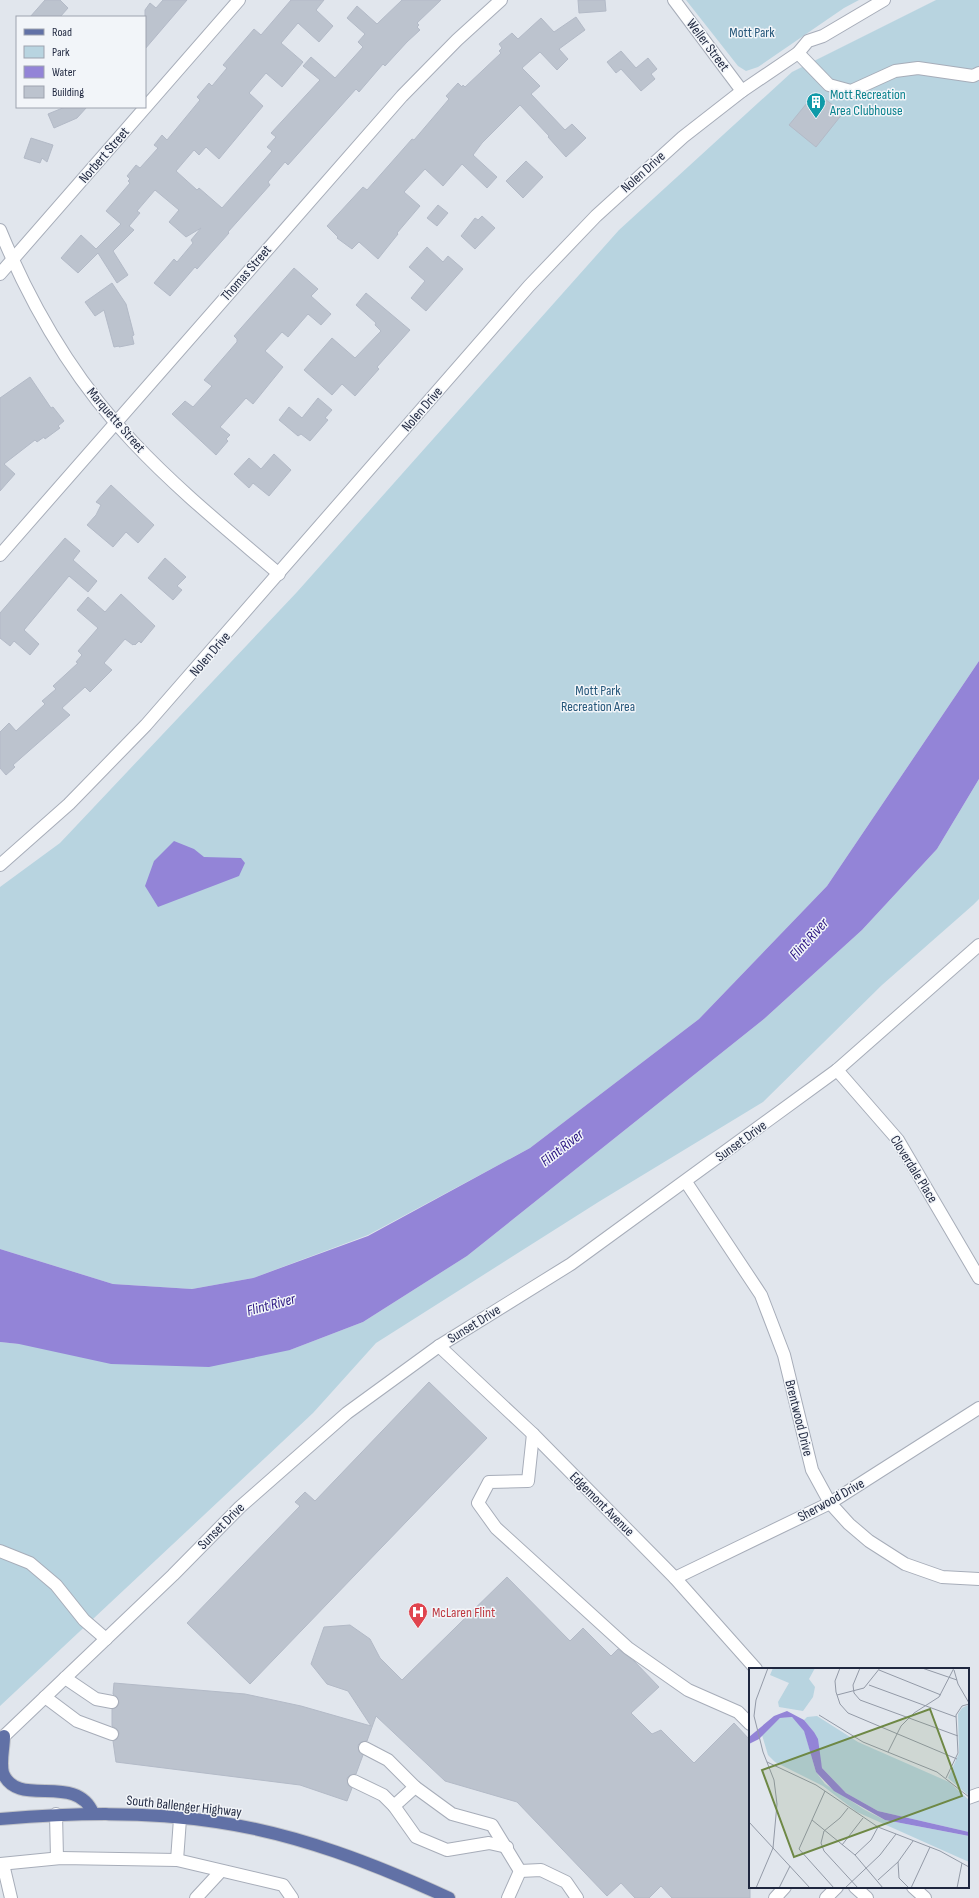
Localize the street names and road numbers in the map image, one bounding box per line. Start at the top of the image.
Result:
street label: Weller Street [683,15,733,75]
street label: Norbert Street [75,124,133,186]
street label: Nolen Drive [617,148,669,196]
street label: Thomas Street [217,242,275,304]
street label: Nolen Drive [398,383,446,435]
street label: Marquette Street [83,384,149,456]
street label: Nolen Drive [186,628,234,680]
street label: Sunset Drive [712,1117,770,1165]
street label: Cloverdale Place [886,1132,942,1206]
street label: Sunset Drive [444,1301,504,1347]
street label: Brentwood Drive [781,1378,817,1458]
street label: Edgemont Avenue [566,1468,638,1540]
street label: Sherwood Drive [795,1475,867,1525]
street label: Sunset Drive [194,1499,248,1553]
street label: South Ballenger Highway [126,1791,243,1821]

